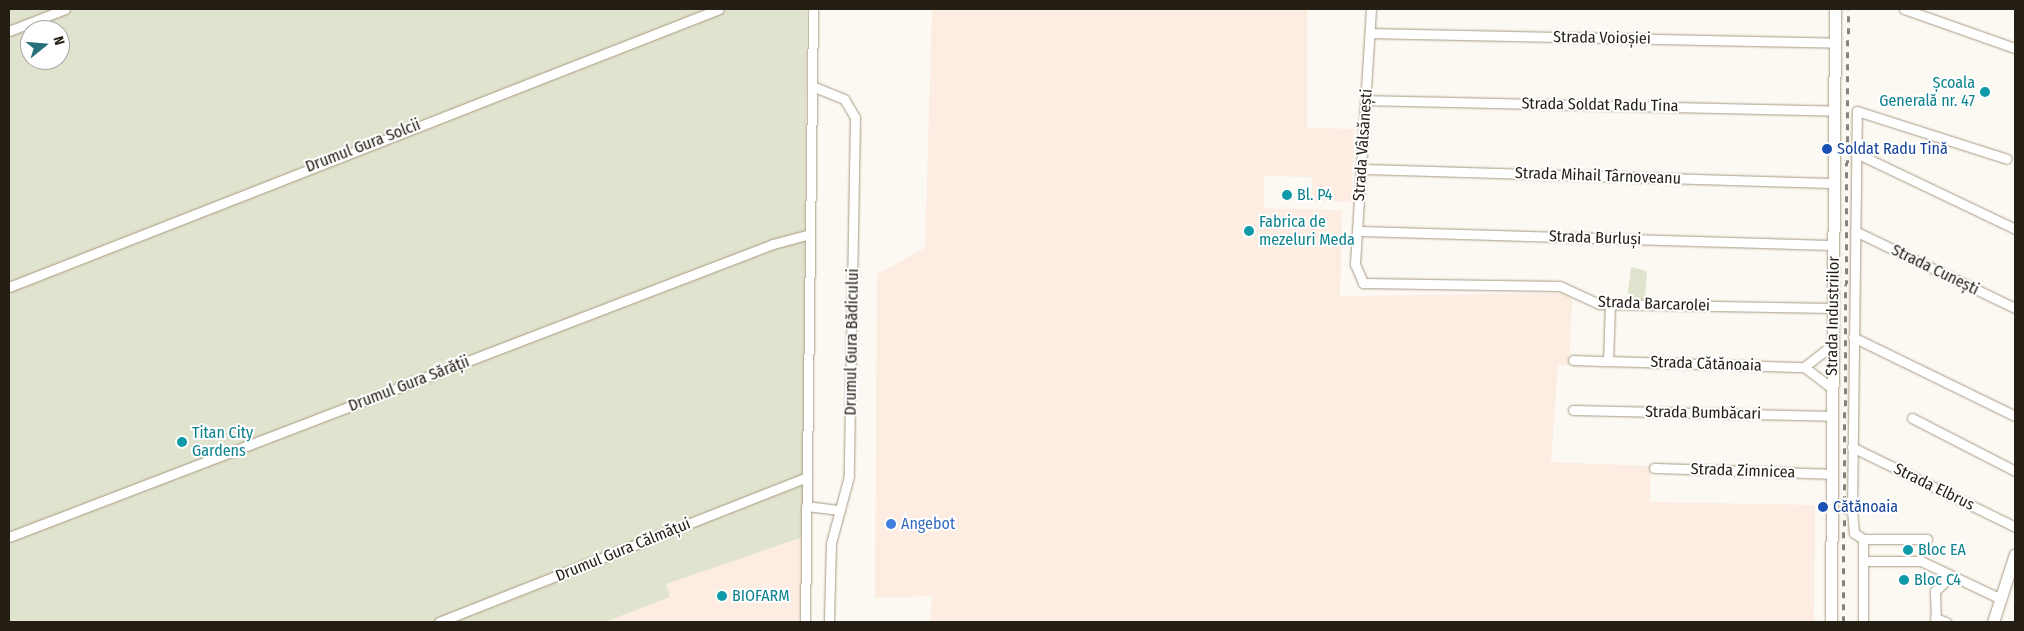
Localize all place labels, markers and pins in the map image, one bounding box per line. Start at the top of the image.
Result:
place label: Școala Generală nr. 47 [1879,73,1975,111]
marker: Școala Generală nr. 47 [1979,86,1991,98]
place label: Soldat Radu Tină [1837,139,1948,159]
marker: Soldat Radu Tină [1821,143,1833,155]
place label: Bl. P4 [1297,185,1333,205]
marker: Bl. P4 [1281,189,1293,201]
place label: Fabrica de mezeluri Meda [1259,212,1355,250]
marker: Fabrica de mezeluri Meda [1243,225,1255,237]
place label: Titan City Gardens [192,423,253,461]
marker: Titan City Gardens [176,436,188,448]
place label: Cătănoaia [1833,497,1898,517]
marker: Cătănoaia [1817,501,1829,513]
place label: Angebot [901,514,955,534]
marker: Angebot [885,518,897,530]
place label: Bloc EA [1918,540,1966,560]
marker: Bloc EA [1902,544,1914,556]
place label: Bloc C4 [1914,570,1961,590]
marker: Bloc C4 [1898,574,1910,586]
place label: BIOFARM [732,586,790,606]
marker: BIOFARM [716,590,728,602]

